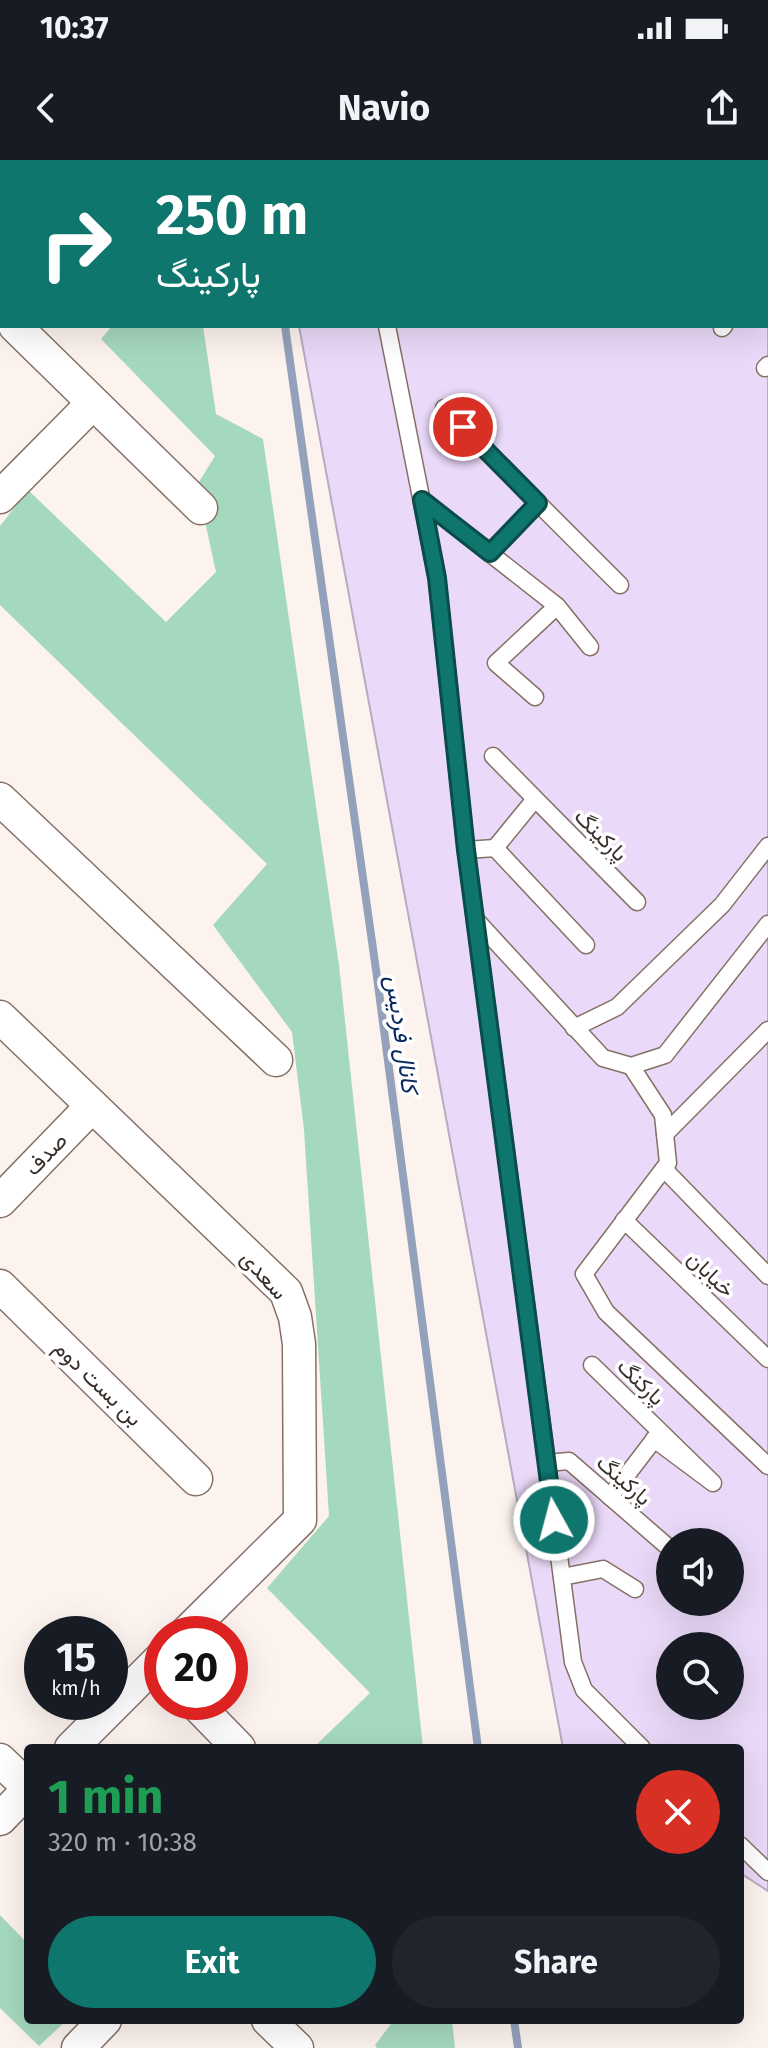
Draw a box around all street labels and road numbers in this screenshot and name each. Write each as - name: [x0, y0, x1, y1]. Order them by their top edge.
- street label: پارکینگ: [568, 803, 633, 868]
- street label: صدف: [19, 1127, 73, 1181]
- street label: سعدی: [235, 1245, 293, 1305]
- street label: خیابان: [682, 1245, 740, 1303]
- street label: بن بست دوم: [47, 1334, 148, 1433]
- street label: پارکنگ: [611, 1353, 671, 1412]
- street label: پارکینگ: [590, 1449, 657, 1512]

